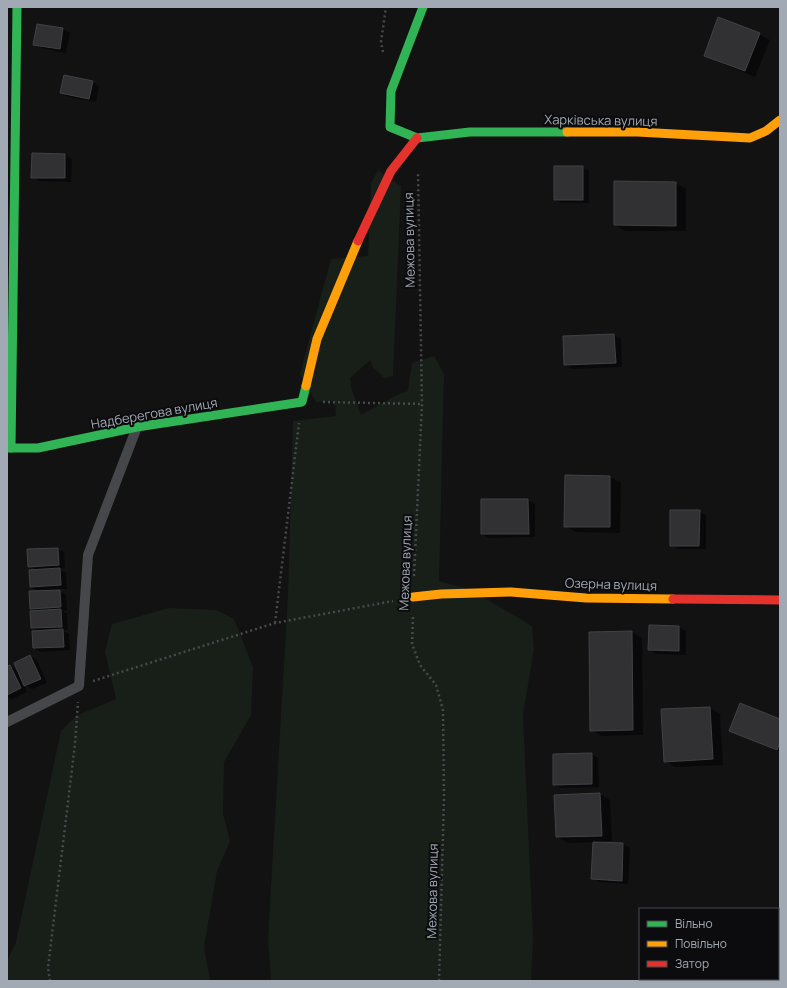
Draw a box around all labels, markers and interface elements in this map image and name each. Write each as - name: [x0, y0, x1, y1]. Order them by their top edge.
- street label: Харківська вулиця: [544, 110, 658, 130]
- street label: Межова вулиця: [399, 192, 419, 288]
- street label: Надберегова вулиця: [89, 393, 219, 433]
- street label: Межова вулиця: [394, 515, 416, 611]
- street label: Озерна вулиця: [565, 573, 657, 595]
- street label: Межова вулиця: [422, 843, 442, 939]
- legend: [639, 908, 779, 980]
- text: Вільно: [675, 915, 713, 932]
- text: Повільно: [675, 935, 727, 952]
- text: Затор: [675, 955, 709, 972]

